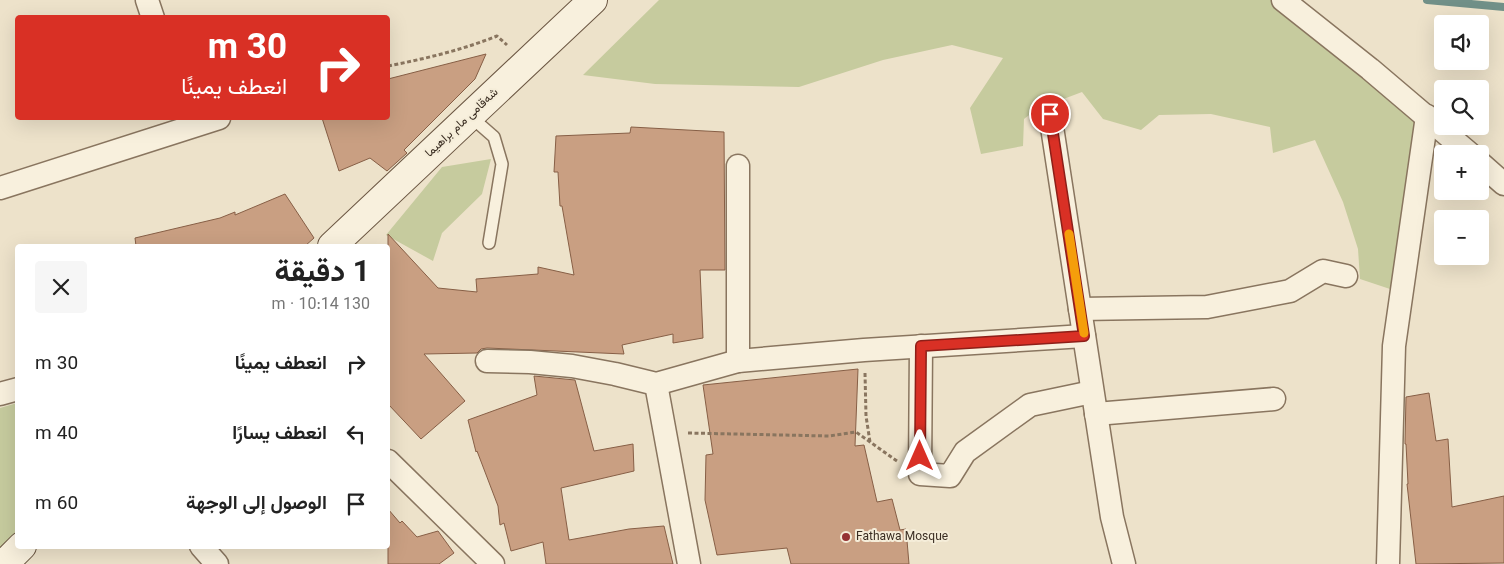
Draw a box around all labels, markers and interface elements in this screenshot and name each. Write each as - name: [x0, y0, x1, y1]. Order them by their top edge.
- map controls: [1434, 15, 1489, 265]
- button: sound: [1434, 15, 1489, 70]
- text: 30 m: [208, 22, 287, 77]
- icon: right: [305, 35, 370, 100]
- text: انعطف يمينًا: [181, 71, 287, 106]
- button: search: [1434, 80, 1489, 135]
- street label: شەقامی مام براهیما: [421, 84, 503, 162]
- pin: [1029, 93, 1071, 135]
- icon: arrive: [1036, 100, 1064, 128]
- button: +: [1434, 145, 1489, 200]
- button: −: [1434, 210, 1489, 265]
- text: 1 دقيقة: [274, 250, 370, 297]
- button: close: [35, 261, 87, 313]
- text: 130 m · 10:14: [272, 293, 370, 318]
- text: 30 m: [35, 350, 78, 379]
- text: انعطف يمينًا: [235, 350, 327, 379]
- icon: right: [342, 350, 370, 378]
- text: 40 m: [35, 420, 78, 449]
- text: انعطف يسارًا: [232, 420, 327, 449]
- icon: left: [342, 420, 370, 448]
- position arrow: [893, 429, 945, 481]
- text: 60 m: [35, 490, 78, 519]
- text: الوصول إلى الوجهة: [186, 490, 327, 519]
- icon: arrive: [342, 490, 370, 518]
- place label: Fathawa Mosque: [856, 528, 948, 546]
- marker: Fathawa Mosque: [840, 531, 852, 543]

